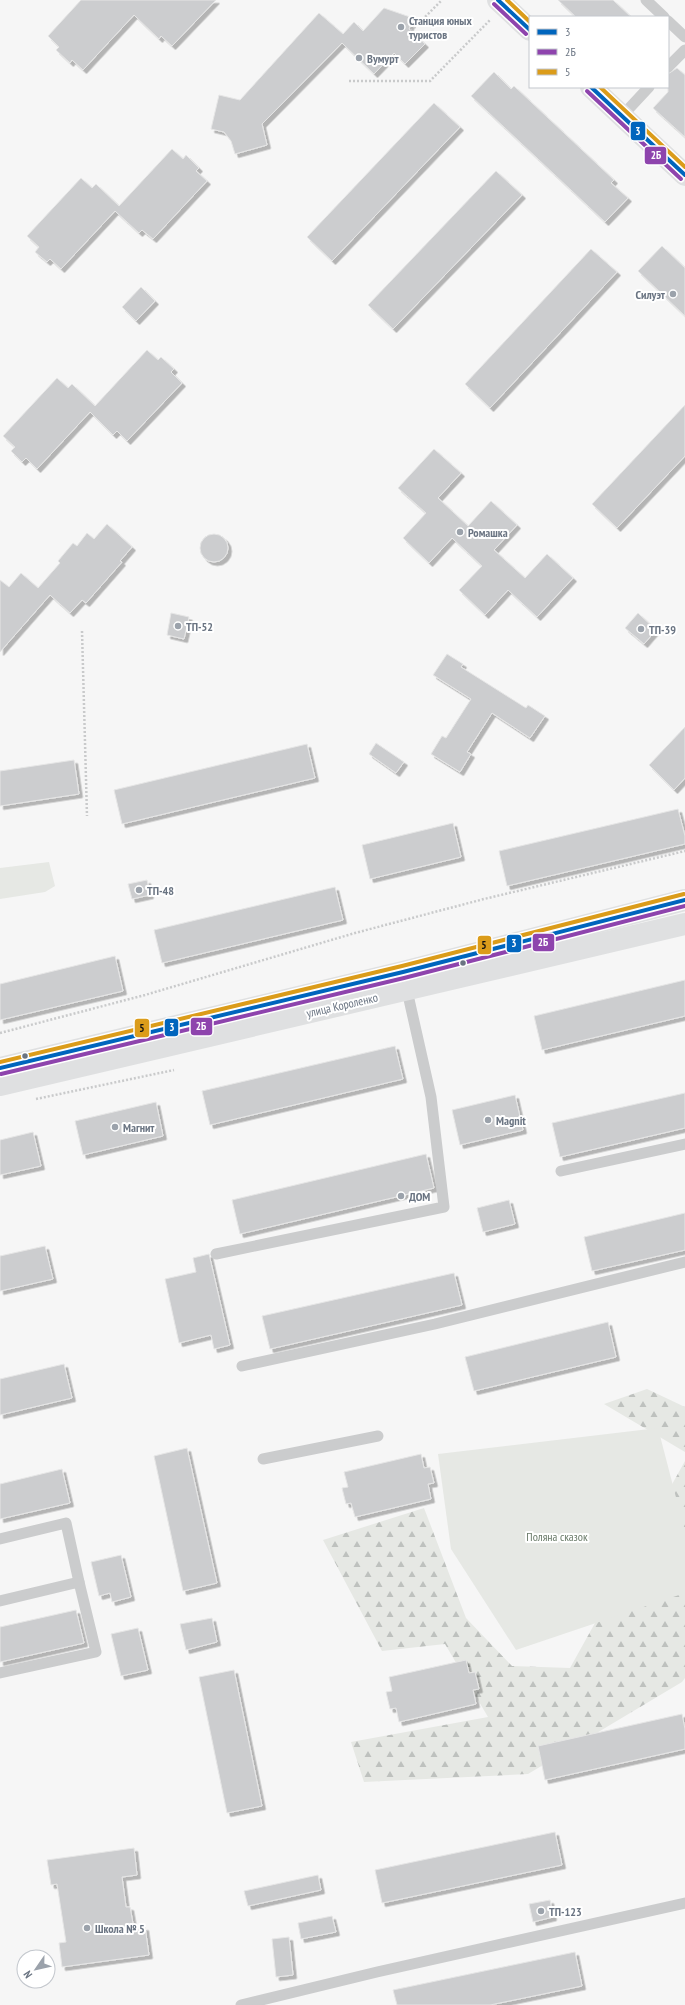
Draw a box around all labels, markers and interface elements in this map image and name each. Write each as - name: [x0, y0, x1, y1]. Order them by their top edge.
- place label: Станция юных туристов: [409, 13, 472, 42]
- legend: [529, 16, 669, 88]
- marker: Станция юных туристов: [396, 22, 406, 32]
- text: 3: [565, 24, 570, 39]
- text: 2Б: [565, 44, 576, 59]
- place label: Вумурт: [367, 51, 399, 66]
- marker: Вумурт: [354, 53, 364, 63]
- text: 5: [565, 64, 570, 79]
- line badge: 3: [630, 121, 646, 141]
- text: 3: [635, 124, 641, 138]
- line badge: 2Б: [644, 146, 667, 165]
- text: 2Б: [651, 148, 661, 162]
- place label: Силуэт: [636, 287, 666, 302]
- marker: Силуэт: [668, 289, 678, 299]
- place label: Ромашка: [468, 525, 508, 540]
- marker: Ромашка: [455, 527, 465, 537]
- place label: ТП-52: [186, 619, 213, 634]
- marker: ТП-52: [173, 621, 183, 631]
- place label: ТП-39: [649, 622, 676, 637]
- marker: ТП-39: [636, 624, 646, 634]
- place label: ТП-48: [147, 883, 174, 898]
- marker: ТП-48: [134, 885, 144, 895]
- line badge: 2Б: [532, 933, 555, 952]
- line badge: 3: [506, 934, 522, 953]
- line badge: 5: [477, 935, 492, 955]
- text: 2Б: [538, 935, 548, 949]
- text: 3: [511, 936, 517, 950]
- text: 5: [481, 938, 487, 952]
- unlabelled marker: [458, 958, 468, 968]
- street label: улица Короленко: [305, 989, 379, 1021]
- line badge: 2Б: [190, 1017, 213, 1036]
- line badge: 5: [134, 1018, 150, 1038]
- line badge: 3: [164, 1018, 179, 1037]
- text: 2Б: [196, 1019, 206, 1033]
- text: 3: [169, 1020, 175, 1034]
- text: 5: [139, 1021, 145, 1035]
- unlabelled marker: [20, 1051, 30, 1061]
- place label: Magnit: [496, 1113, 526, 1128]
- marker: Magnit: [483, 1115, 493, 1125]
- place label: Магнит: [123, 1120, 155, 1135]
- marker: Магнит: [110, 1122, 120, 1132]
- place label: ДОМ: [409, 1189, 430, 1204]
- marker: ДОМ: [396, 1191, 406, 1201]
- park label: Поляна сказок: [526, 1529, 588, 1544]
- place label: ТП-123: [549, 1904, 582, 1919]
- marker: ТП-123: [536, 1906, 546, 1916]
- place label: Школа № 5: [95, 1921, 145, 1936]
- marker: Школа № 5: [82, 1923, 92, 1933]
- north arrow: [16, 1949, 56, 1989]
- text: N: [20, 1968, 35, 1981]

